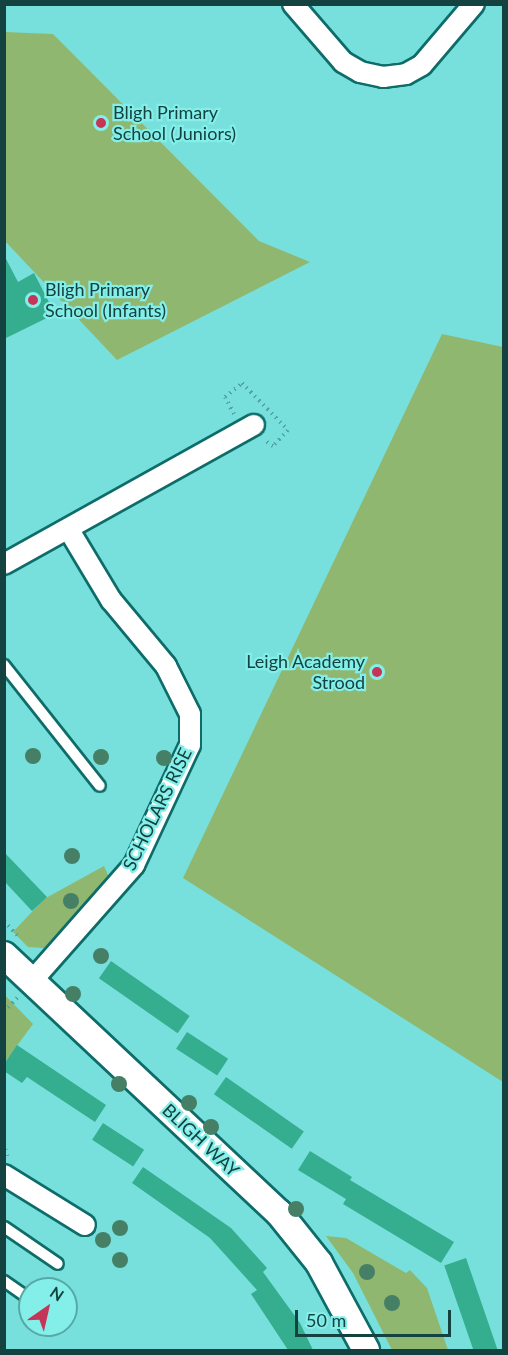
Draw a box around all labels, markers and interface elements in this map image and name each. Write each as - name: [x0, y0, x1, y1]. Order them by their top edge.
- place label: Bligh Primary School (Juniors): [113, 102, 236, 144]
- marker: Bligh Primary School (Juniors): [94, 116, 108, 130]
- place label: Bligh Primary School (Infants): [45, 279, 166, 322]
- marker: Bligh Primary School (Infants): [26, 293, 40, 307]
- place label: Leigh Academy Strood: [246, 651, 365, 694]
- marker: Leigh Academy Strood: [370, 665, 384, 679]
- street label: SCHOLARS RISE: [118, 744, 196, 874]
- street label: BLIGH WAY: [158, 1099, 244, 1181]
- north arrow: [18, 1277, 78, 1337]
- text: N: [47, 1282, 68, 1305]
- scale bar: [298, 1298, 454, 1336]
- text: 50 m: [306, 1309, 346, 1331]

